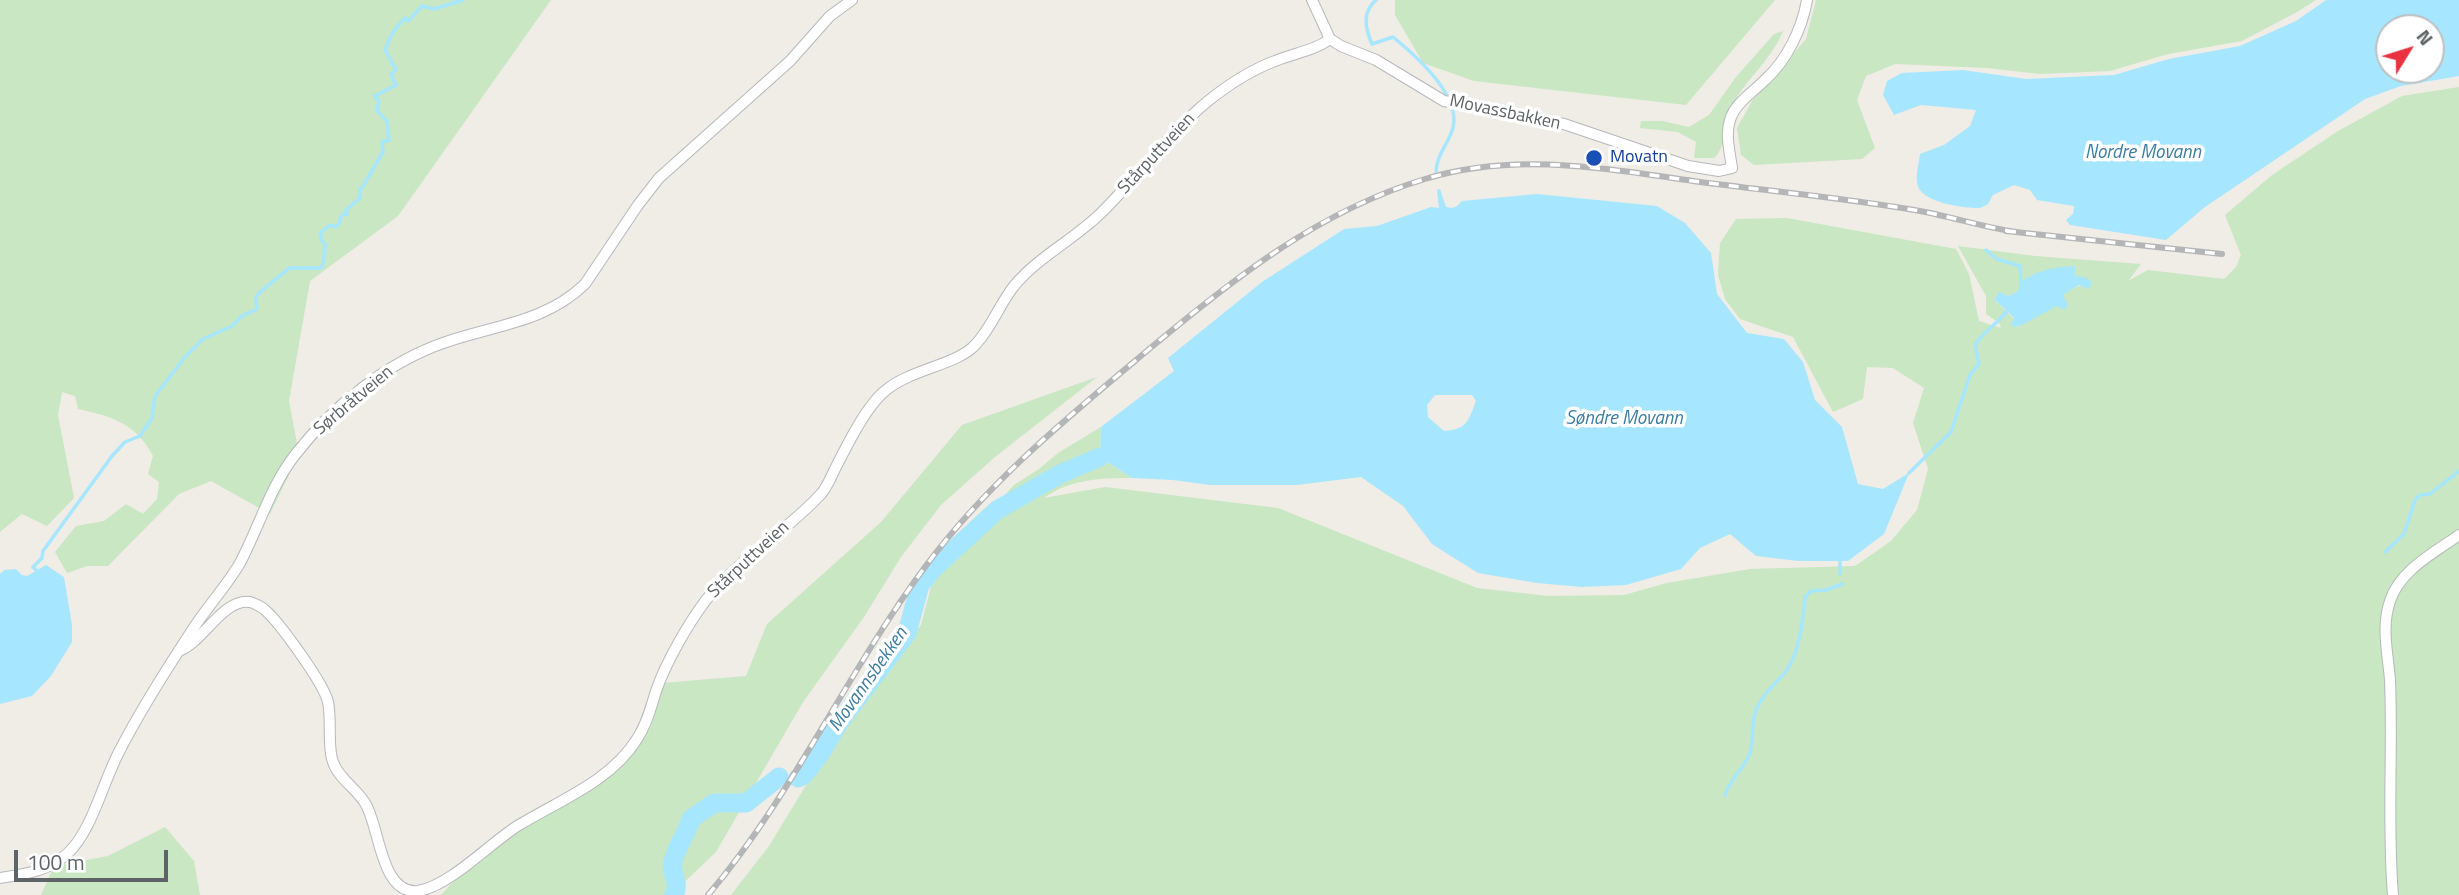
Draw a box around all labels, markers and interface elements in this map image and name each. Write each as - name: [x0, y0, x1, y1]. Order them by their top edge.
- north arrow: [2375, 14, 2445, 84]
- text: N: [2410, 23, 2441, 51]
- street label: Movassbakken: [1448, 91, 1562, 135]
- street label: Stårputtveien: [1114, 109, 1200, 199]
- water label: Nordre Movann: [2085, 142, 2201, 164]
- place label: Movatn: [1610, 147, 1668, 169]
- marker: Movatn: [1584, 148, 1604, 168]
- street label: Sørbråtveien: [310, 362, 398, 440]
- water label: Søndre Movann: [1565, 408, 1683, 430]
- street label: Stårputtveien: [704, 517, 794, 603]
- water label: Movannsbekken: [825, 624, 913, 736]
- scale bar: [18, 836, 172, 880]
- text: 100 m: [27, 846, 84, 878]

